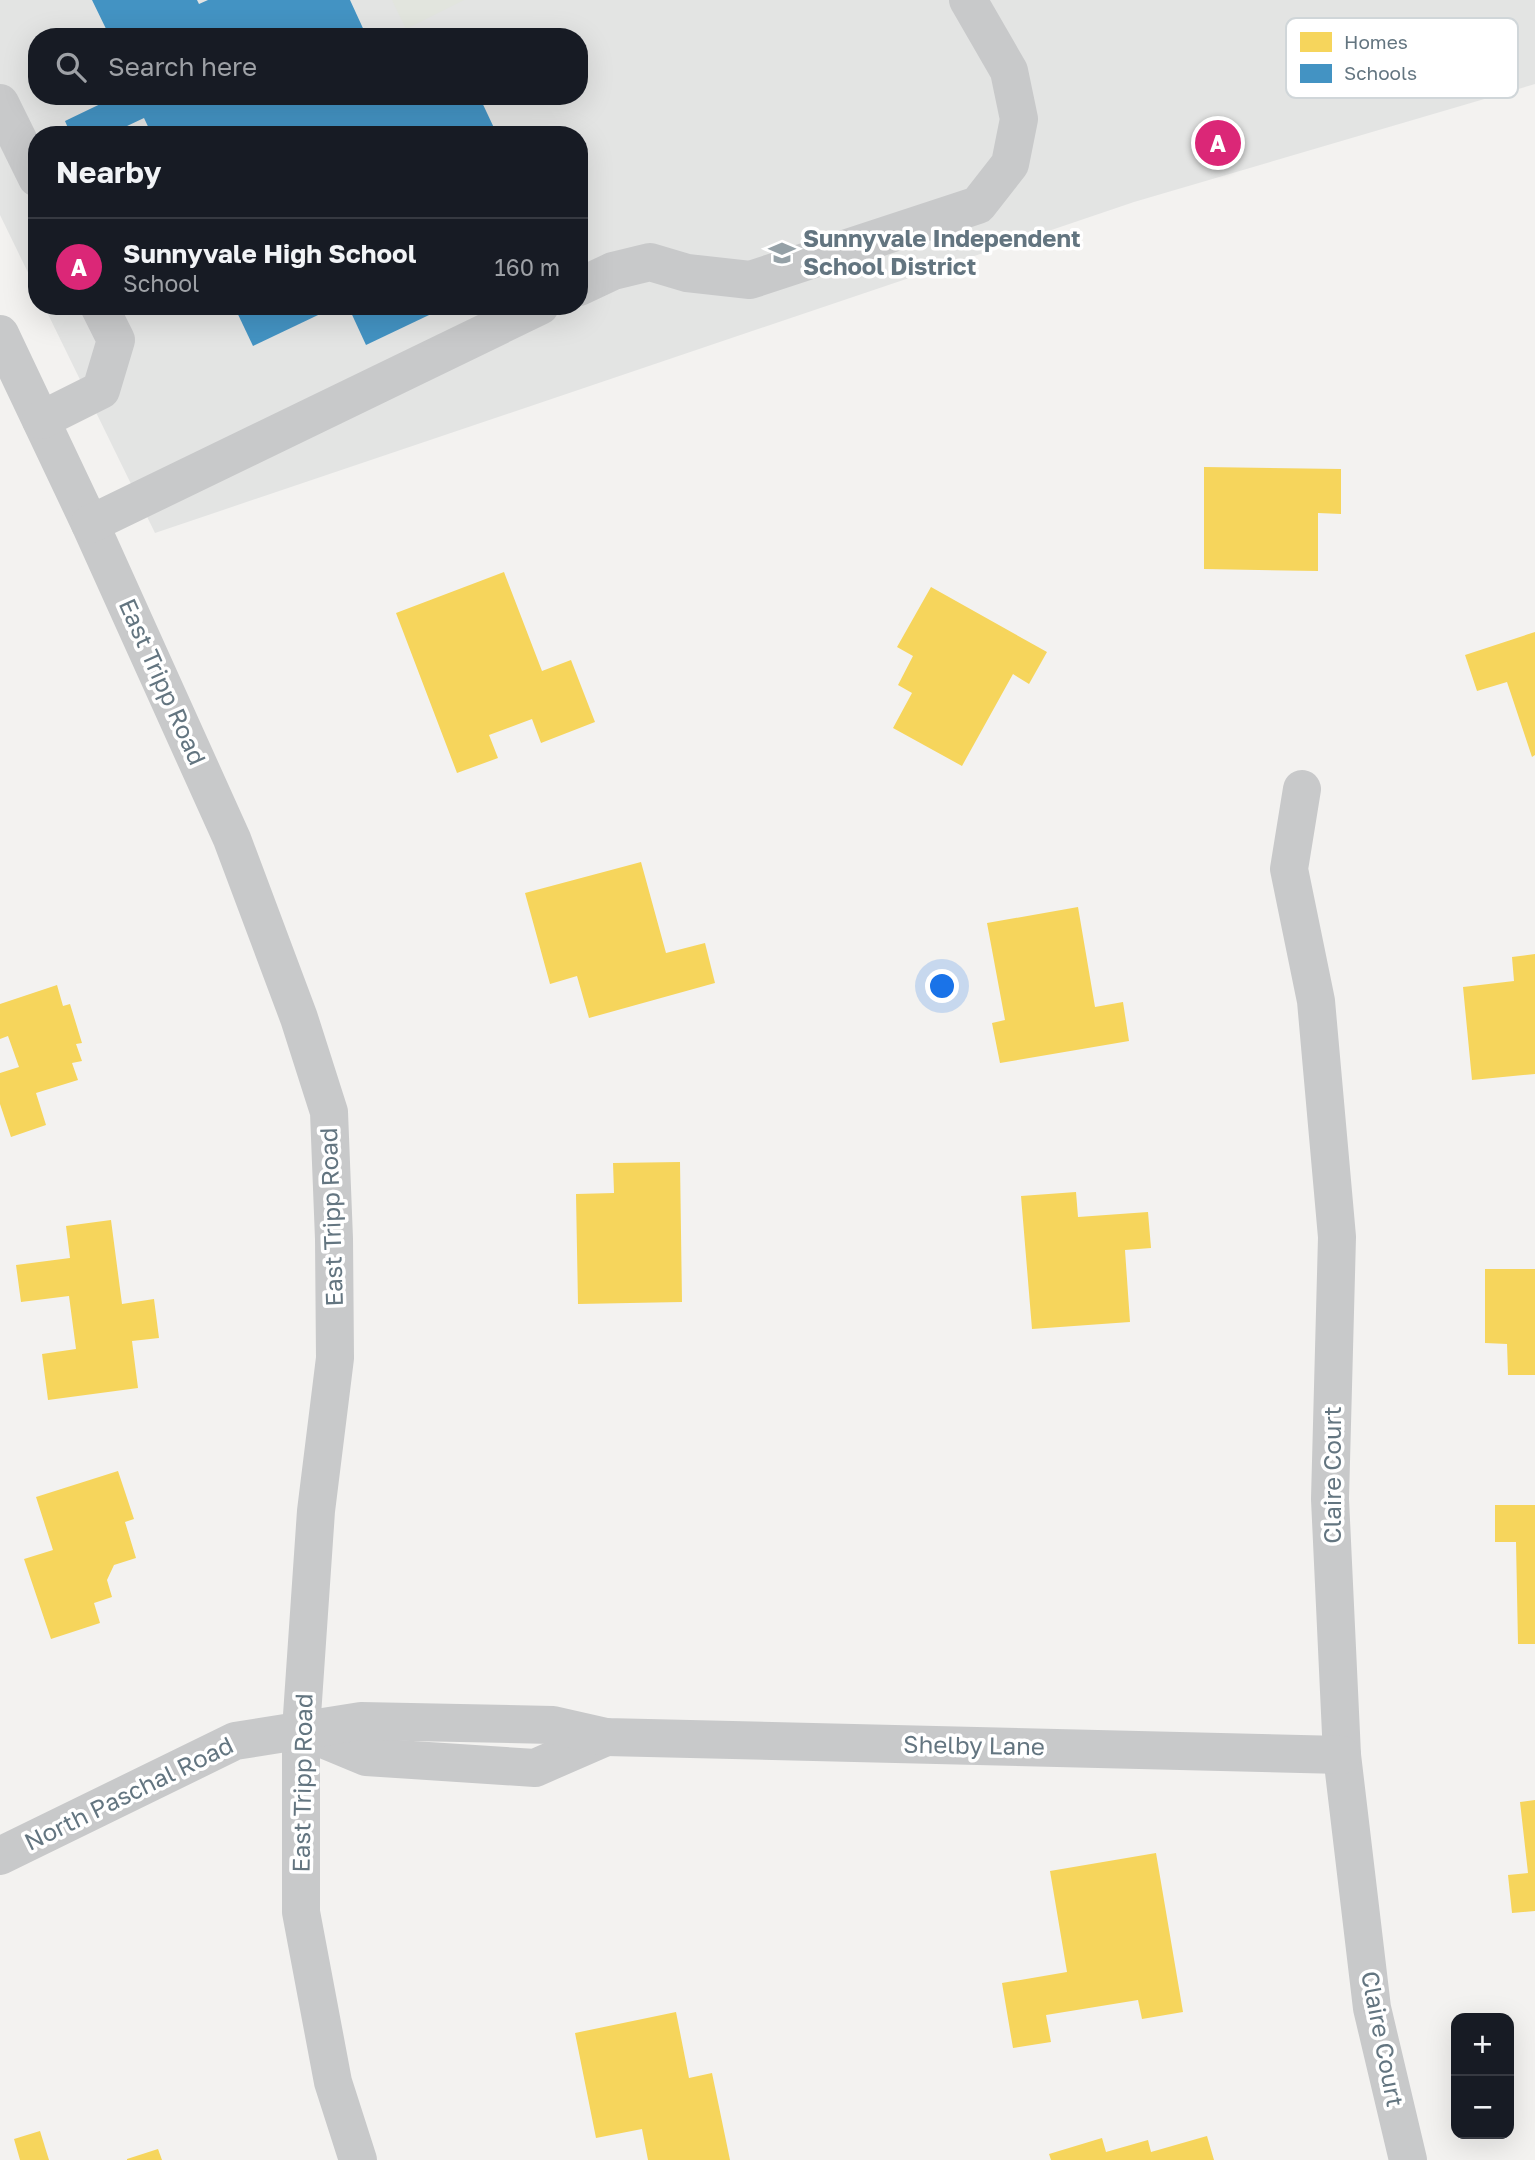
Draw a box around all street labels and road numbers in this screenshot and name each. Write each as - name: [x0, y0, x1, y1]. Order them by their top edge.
- street label: East Tripp Road: [114, 594, 213, 769]
- street label: East Tripp Road: [313, 1127, 348, 1307]
- street label: Claire Court: [1317, 1406, 1346, 1544]
- street label: East Tripp Road: [285, 1693, 318, 1873]
- street label: Shelby Lane: [903, 1729, 1045, 1760]
- street label: North Paschal Road: [19, 1730, 237, 1856]
- street label: Claire Court: [1356, 1968, 1411, 2109]

